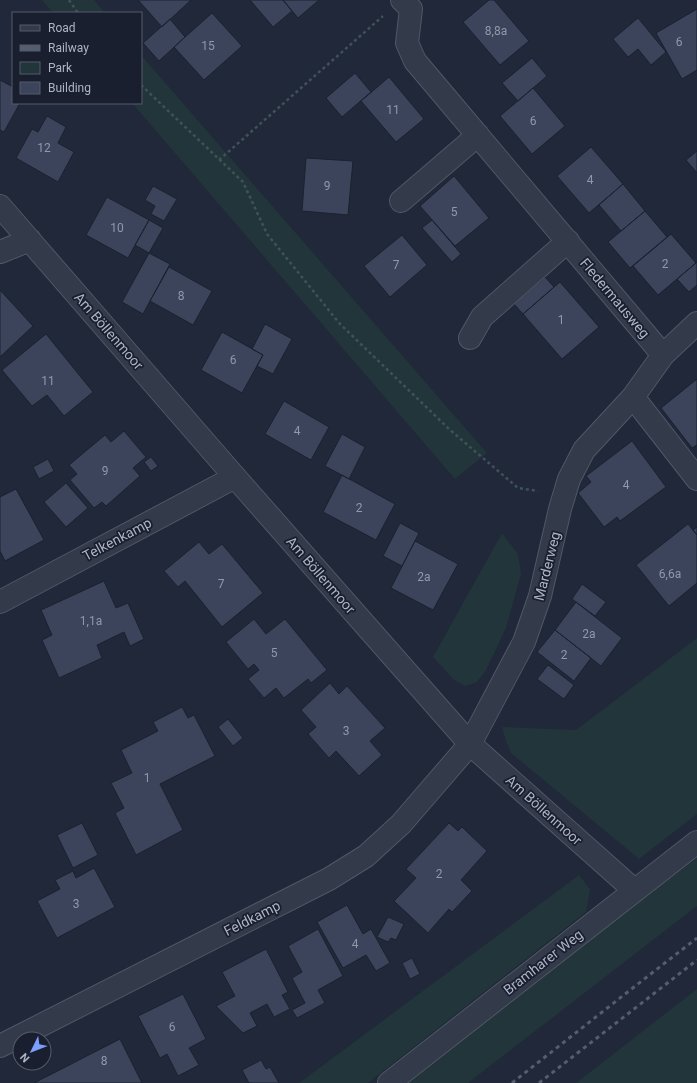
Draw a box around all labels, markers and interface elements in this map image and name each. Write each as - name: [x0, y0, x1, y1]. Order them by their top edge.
- legend: [12, 12, 142, 104]
- text: Road: [48, 21, 76, 35]
- house number: 8,8a: [485, 24, 507, 38]
- house number: 6: [676, 35, 683, 49]
- house number: 15: [201, 39, 215, 53]
- text: Railway: [48, 41, 89, 55]
- text: Park: [48, 61, 73, 75]
- text: Building: [48, 81, 91, 95]
- house number: 11: [386, 103, 400, 117]
- house number: 6: [530, 114, 537, 128]
- house number: 12: [37, 141, 51, 155]
- house number: 4: [587, 173, 594, 187]
- house number: 9: [324, 179, 330, 193]
- house number: 5: [451, 205, 458, 219]
- house number: 10: [110, 221, 124, 235]
- street label: Fledermausweg: [577, 255, 653, 341]
- house number: 2: [662, 257, 669, 271]
- house number: 7: [393, 258, 400, 272]
- street label: Am Böllenmoor: [71, 289, 147, 373]
- house number: 8: [178, 289, 185, 303]
- house number: 1: [558, 313, 564, 327]
- house number: 6: [230, 353, 237, 367]
- house number: 11: [41, 374, 55, 388]
- house number: 4: [294, 424, 301, 438]
- house number: 9: [102, 464, 108, 478]
- house number: 4: [623, 478, 630, 492]
- house number: 2: [356, 501, 363, 515]
- street label: Telkenkamp: [80, 514, 154, 564]
- street label: Marderweg: [531, 530, 563, 602]
- street label: Am Böllenmoor: [283, 533, 359, 617]
- house number: 6,6a: [659, 567, 681, 581]
- house number: 2a: [417, 570, 431, 584]
- house number: 7: [218, 577, 225, 591]
- house number: 1,1a: [80, 614, 102, 628]
- house number: 2a: [582, 627, 596, 641]
- house number: 5: [271, 646, 278, 660]
- house number: 2: [561, 648, 568, 662]
- house number: 3: [343, 724, 349, 738]
- house number: 1: [144, 771, 150, 785]
- street label: Am Böllenmoor: [503, 772, 585, 848]
- house number: 2: [436, 867, 443, 881]
- house number: 3: [73, 897, 79, 911]
- street label: Feldkamp: [221, 897, 283, 939]
- street label: Bramharer Weg: [500, 926, 586, 998]
- house number: 4: [352, 937, 359, 951]
- house number: 6: [169, 1020, 176, 1034]
- north arrow: [12, 1031, 52, 1071]
- text: N: [17, 1050, 32, 1065]
- house number: 8: [101, 1054, 108, 1068]

